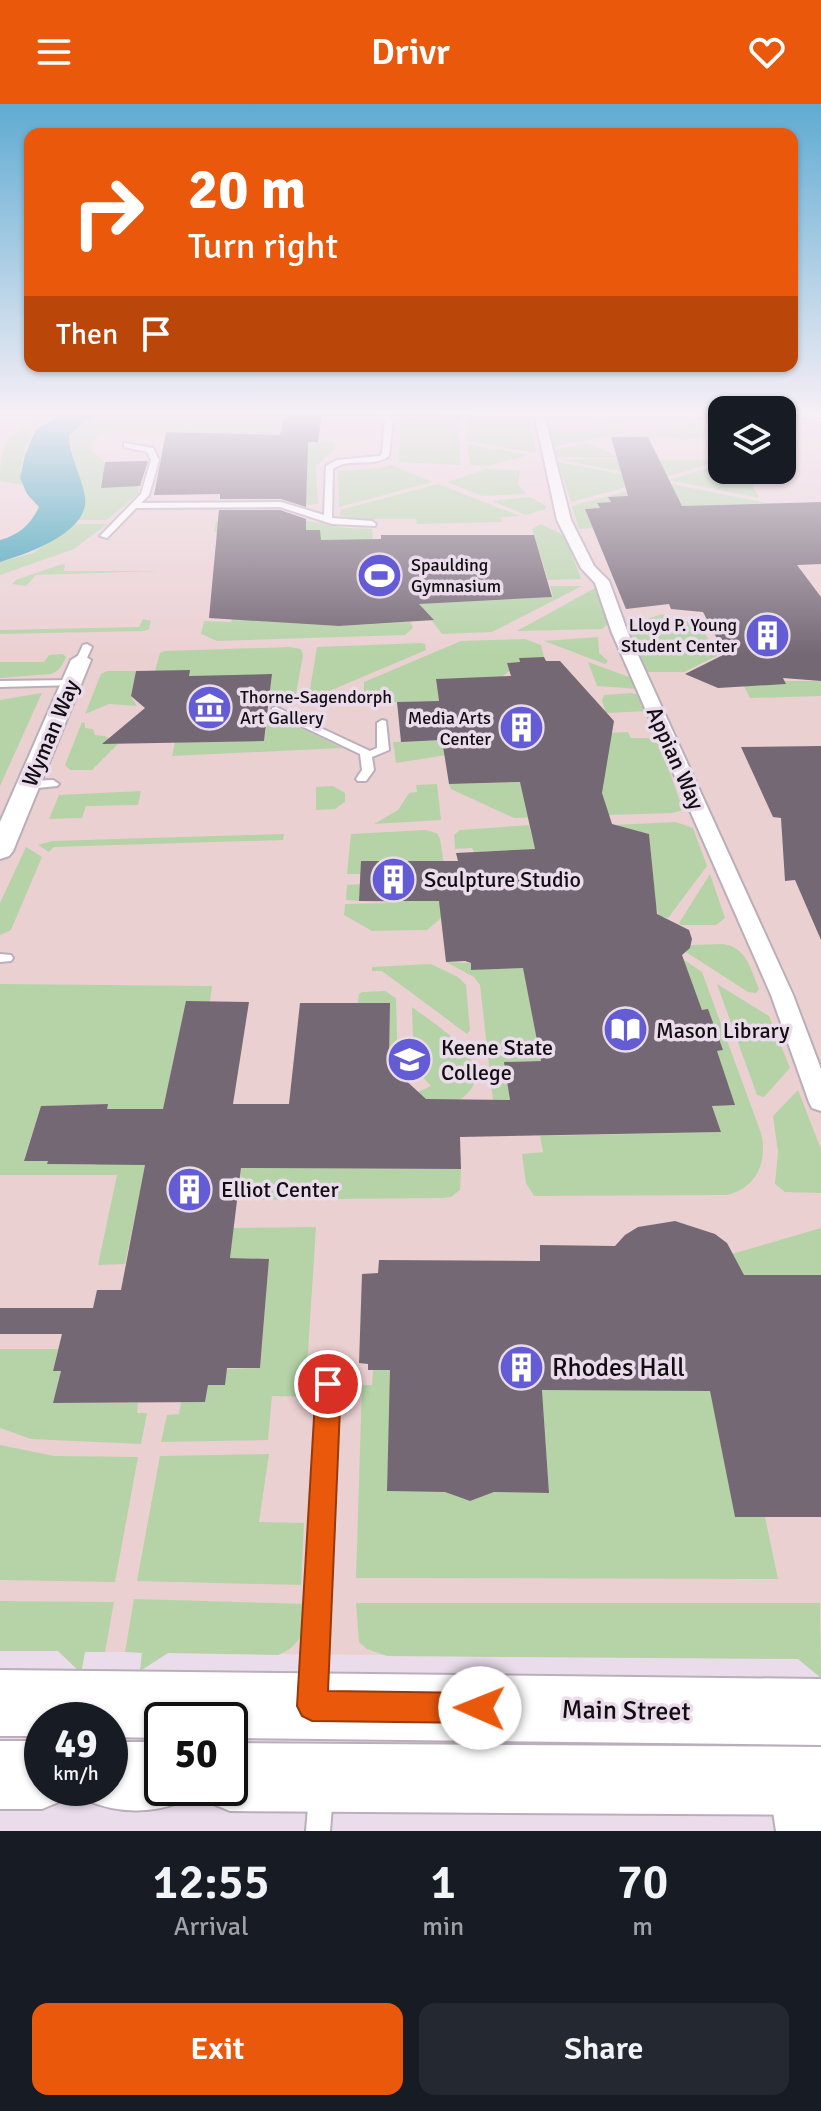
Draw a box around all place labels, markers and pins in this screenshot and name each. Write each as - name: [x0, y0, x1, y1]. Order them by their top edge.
- sports icon: Spaulding Gymnasium: [356, 551, 404, 599]
- place label: Spaulding Gymnasium: [411, 554, 501, 597]
- building icon: Lloyd P. Young Student Center: [744, 611, 792, 659]
- place label: Lloyd P. Young Student Center: [621, 614, 737, 657]
- museum icon: Thorne-Sagendorph Art Gallery: [185, 683, 233, 731]
- place label: Thorne-Sagendorph Art Gallery: [240, 686, 392, 729]
- building icon: Media Arts Center: [498, 704, 546, 752]
- place label: Media Arts Center: [408, 707, 491, 750]
- building icon: Sculpture Studio: [369, 855, 417, 903]
- place label: Sculpture Studio: [424, 866, 581, 893]
- library icon: Mason Library: [601, 1006, 649, 1054]
- place label: Mason Library: [656, 1017, 790, 1044]
- place label: Keene State College: [441, 1034, 553, 1086]
- school or university icon: Keene State College: [386, 1036, 434, 1084]
- building icon: Elliot Center: [166, 1165, 214, 1213]
- place label: Elliot Center: [221, 1176, 339, 1203]
- building icon: Rhodes Hall: [497, 1343, 545, 1391]
- pin: [294, 1350, 362, 1418]
- place label: Rhodes Hall: [552, 1352, 685, 1384]

